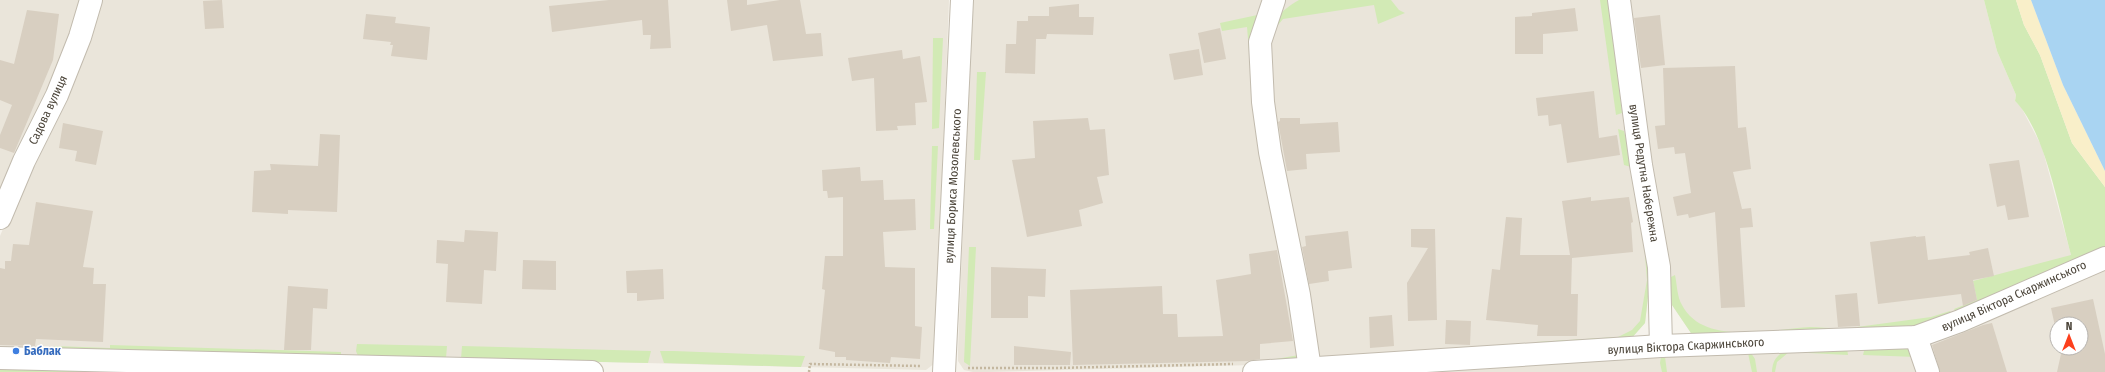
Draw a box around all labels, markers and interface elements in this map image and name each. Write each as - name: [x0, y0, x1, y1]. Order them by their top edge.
- street label: Садова вулиця: [26, 73, 70, 147]
- street label: вулиця Редутна Набережна: [1626, 103, 1662, 243]
- street label: вулиця Бориса Мозолевського: [942, 108, 964, 264]
- street label: вулиця Віктора Скаржинського: [1939, 258, 2089, 334]
- north arrow: [2049, 316, 2089, 356]
- text: N: [2066, 320, 2072, 333]
- street label: вулиця Віктора Скаржинського: [1607, 335, 1765, 357]
- place label: Баблак: [24, 344, 62, 358]
- marker: Баблак: [11, 346, 21, 356]

